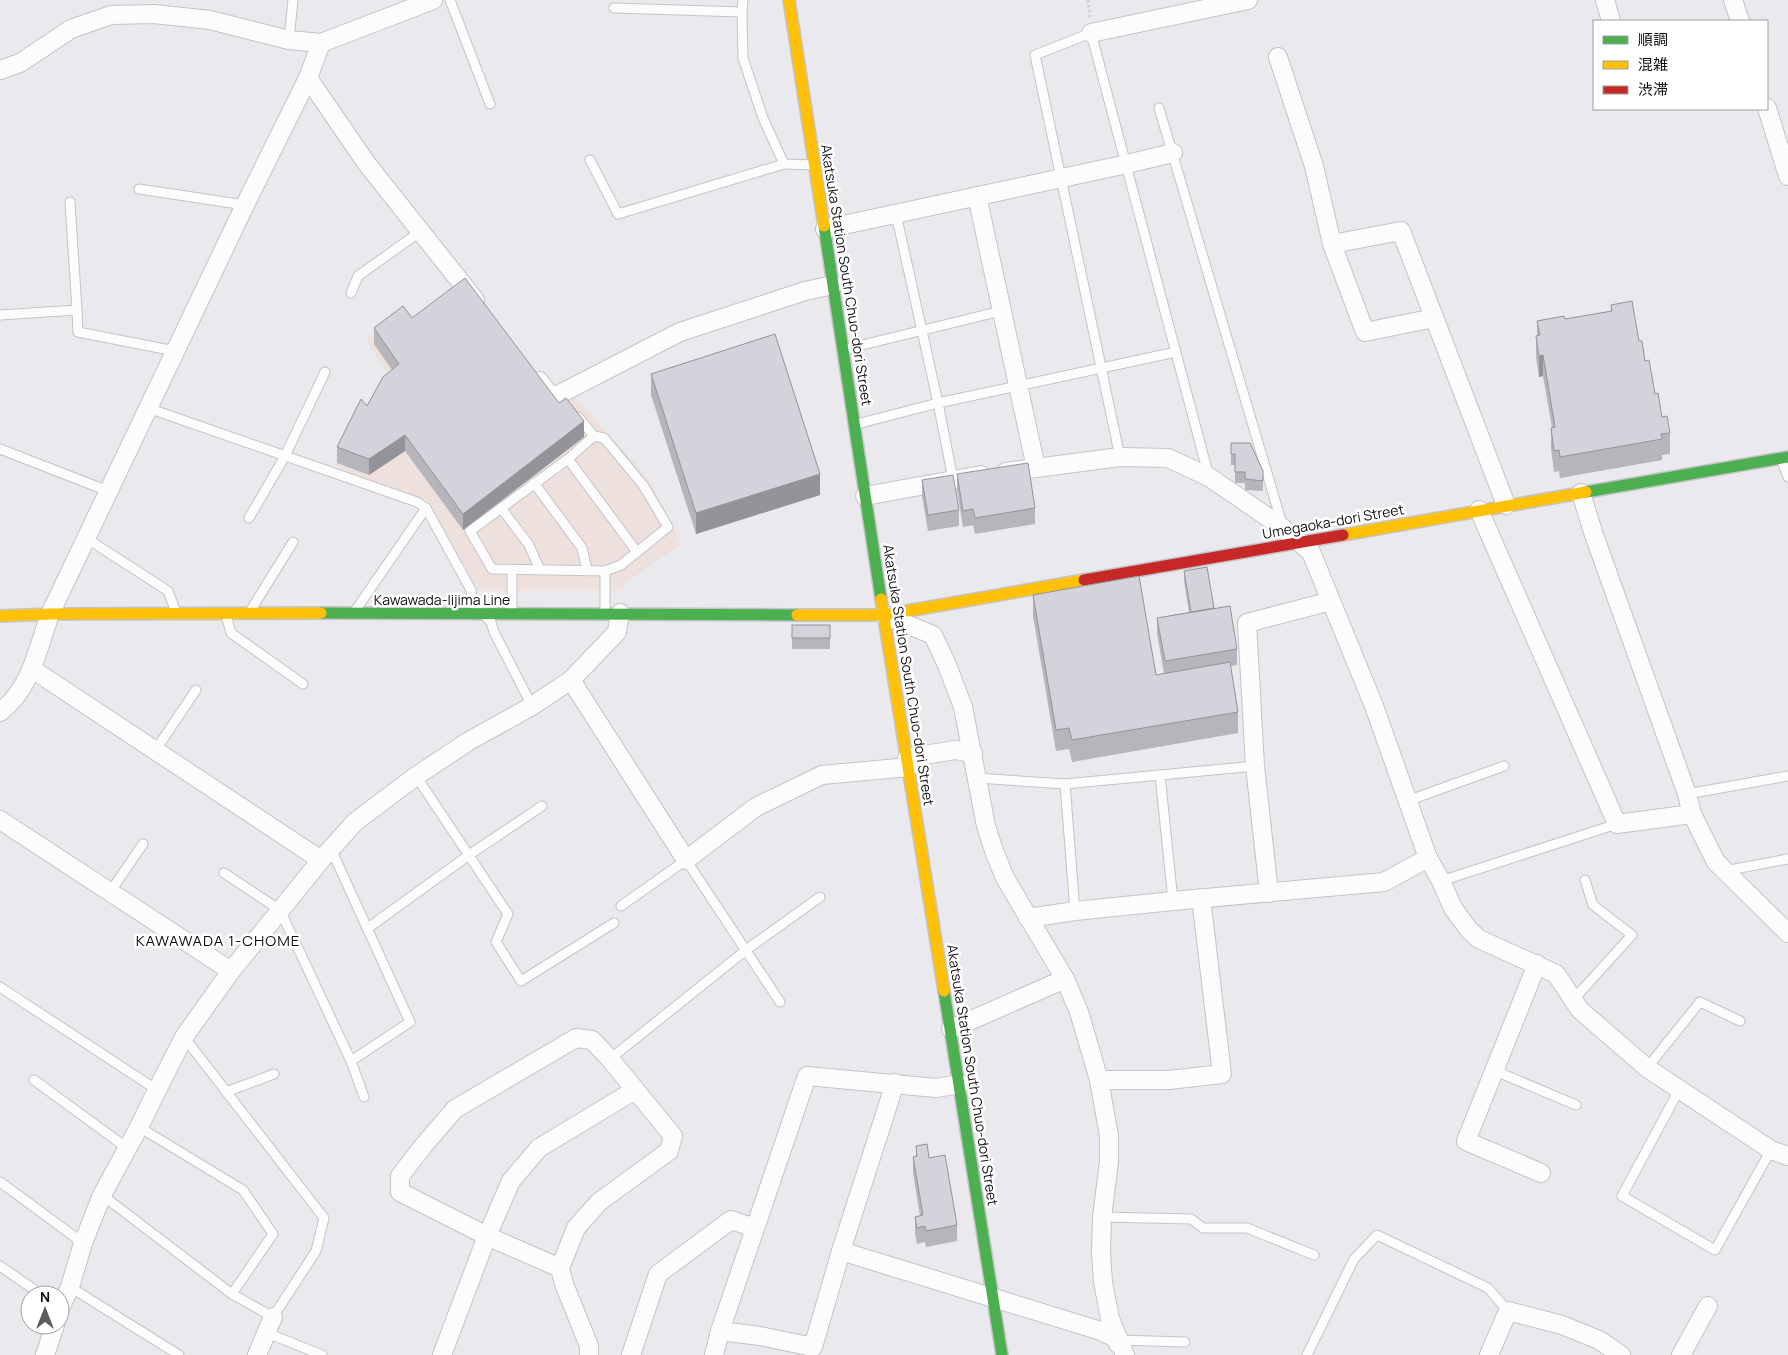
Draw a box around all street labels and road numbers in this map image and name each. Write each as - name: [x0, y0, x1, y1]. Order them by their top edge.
- street label: Akatsuka Station South Chuo-dori Street: [817, 143, 877, 407]
- street label: Umegaoka-dori Street: [1261, 499, 1406, 543]
- street label: Akatsuka Station South Chuo-dori Street: [879, 543, 939, 807]
- street label: Kawawada-Iijima Line: [374, 590, 510, 609]
- street label: Akatsuka Station South Chuo-dori Street: [943, 943, 1003, 1207]

